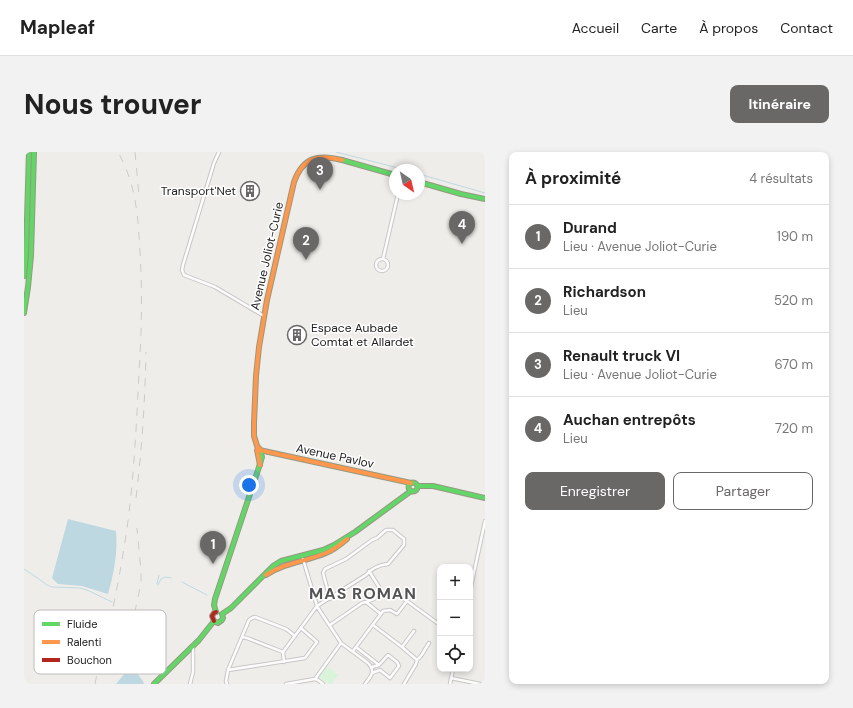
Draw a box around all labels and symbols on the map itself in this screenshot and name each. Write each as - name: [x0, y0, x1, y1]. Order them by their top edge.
- pin: 3: [307, 157, 333, 190]
- north arrow: [389, 164, 425, 200]
- building icon: Transport'Net: [239, 180, 261, 202]
- place label: Transport'Net: [161, 183, 236, 199]
- street label: Avenue Joliot-Curie: [247, 200, 287, 312]
- pin: 4: [449, 211, 475, 244]
- pin: 2: [293, 227, 319, 260]
- place label: Espace Aubade Comtat et Allardet: [311, 320, 414, 350]
- building icon: Espace Aubade Comtat et Allardet: [286, 324, 308, 346]
- street label: Avenue Pavlov: [295, 440, 376, 472]
- your location: [239, 475, 259, 495]
- pin: 1: [200, 531, 226, 564]
- district label: MAS ROMAN: [309, 583, 417, 604]
- legend: [34, 610, 166, 674]
- text: Fluide: [67, 617, 97, 631]
- text: Ralenti: [67, 635, 101, 649]
- text: Bouchon: [67, 653, 112, 667]

